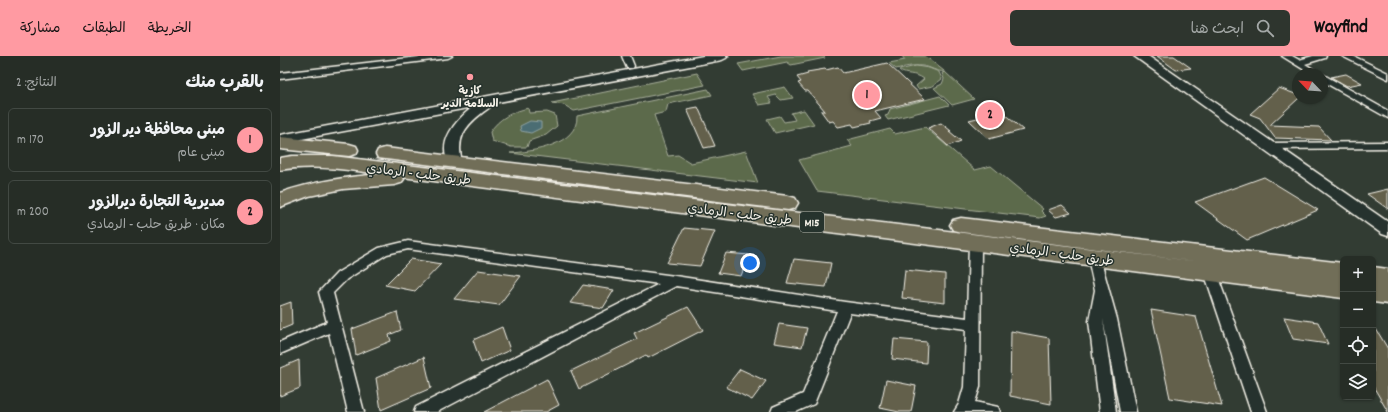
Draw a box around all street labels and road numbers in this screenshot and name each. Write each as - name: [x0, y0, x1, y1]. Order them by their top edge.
- street label: طريق حلب - الرمادي: [365, 160, 472, 191]
- street label: طريق حلب - الرمادي: [686, 200, 793, 231]
- road number: M15: [800, 212, 824, 232]
- street label: طريق حلب - الرمادي: [1008, 239, 1115, 272]

